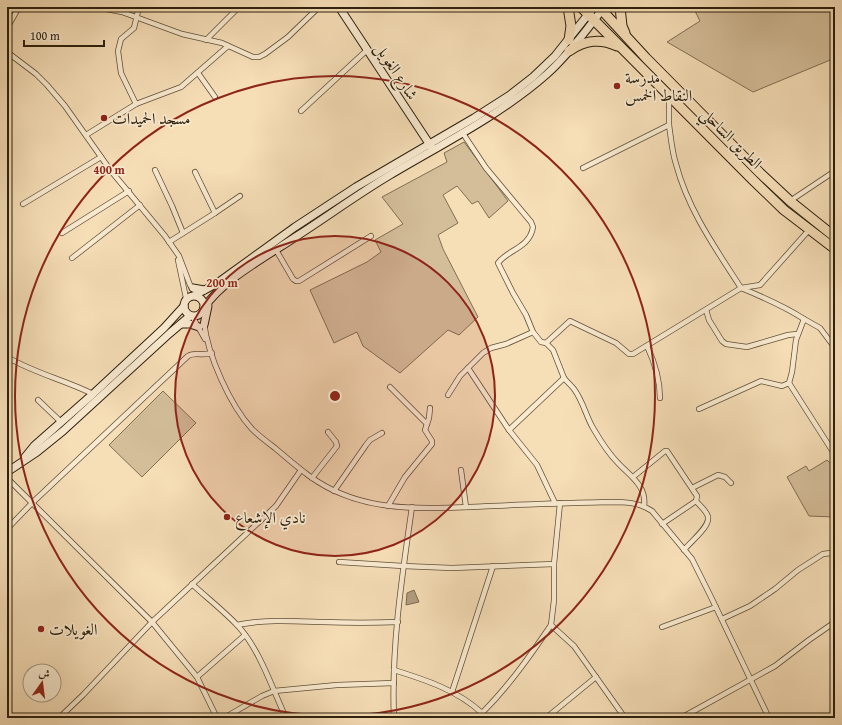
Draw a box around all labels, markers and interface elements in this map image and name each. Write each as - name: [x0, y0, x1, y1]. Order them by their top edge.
- scale bar: [24, 22, 104, 48]
- text: 100 m: [30, 27, 60, 44]
- street label: شارع الغويل: [368, 38, 425, 106]
- place label: مدرسة النقاط الخمس: [625, 65, 692, 107]
- marker: مدرسة النقاط الخمس: [612, 81, 622, 91]
- street label: الطريق الساحلي: [693, 102, 768, 177]
- place label: مسجد الحميدات: [112, 106, 190, 130]
- marker: مسجد الحميدات: [99, 113, 109, 123]
- text: 400 m: [93, 161, 126, 178]
- text: 200 m: [206, 274, 239, 291]
- centre of rings: [328, 389, 342, 403]
- place label: نادي الإشعاع: [235, 505, 306, 531]
- marker: نادي الإشعاع: [222, 512, 232, 522]
- place label: الغويلات: [49, 617, 98, 641]
- marker: الغويلات: [36, 624, 46, 634]
- north arrow: [22, 663, 62, 703]
- text: ش: [37, 664, 52, 682]

